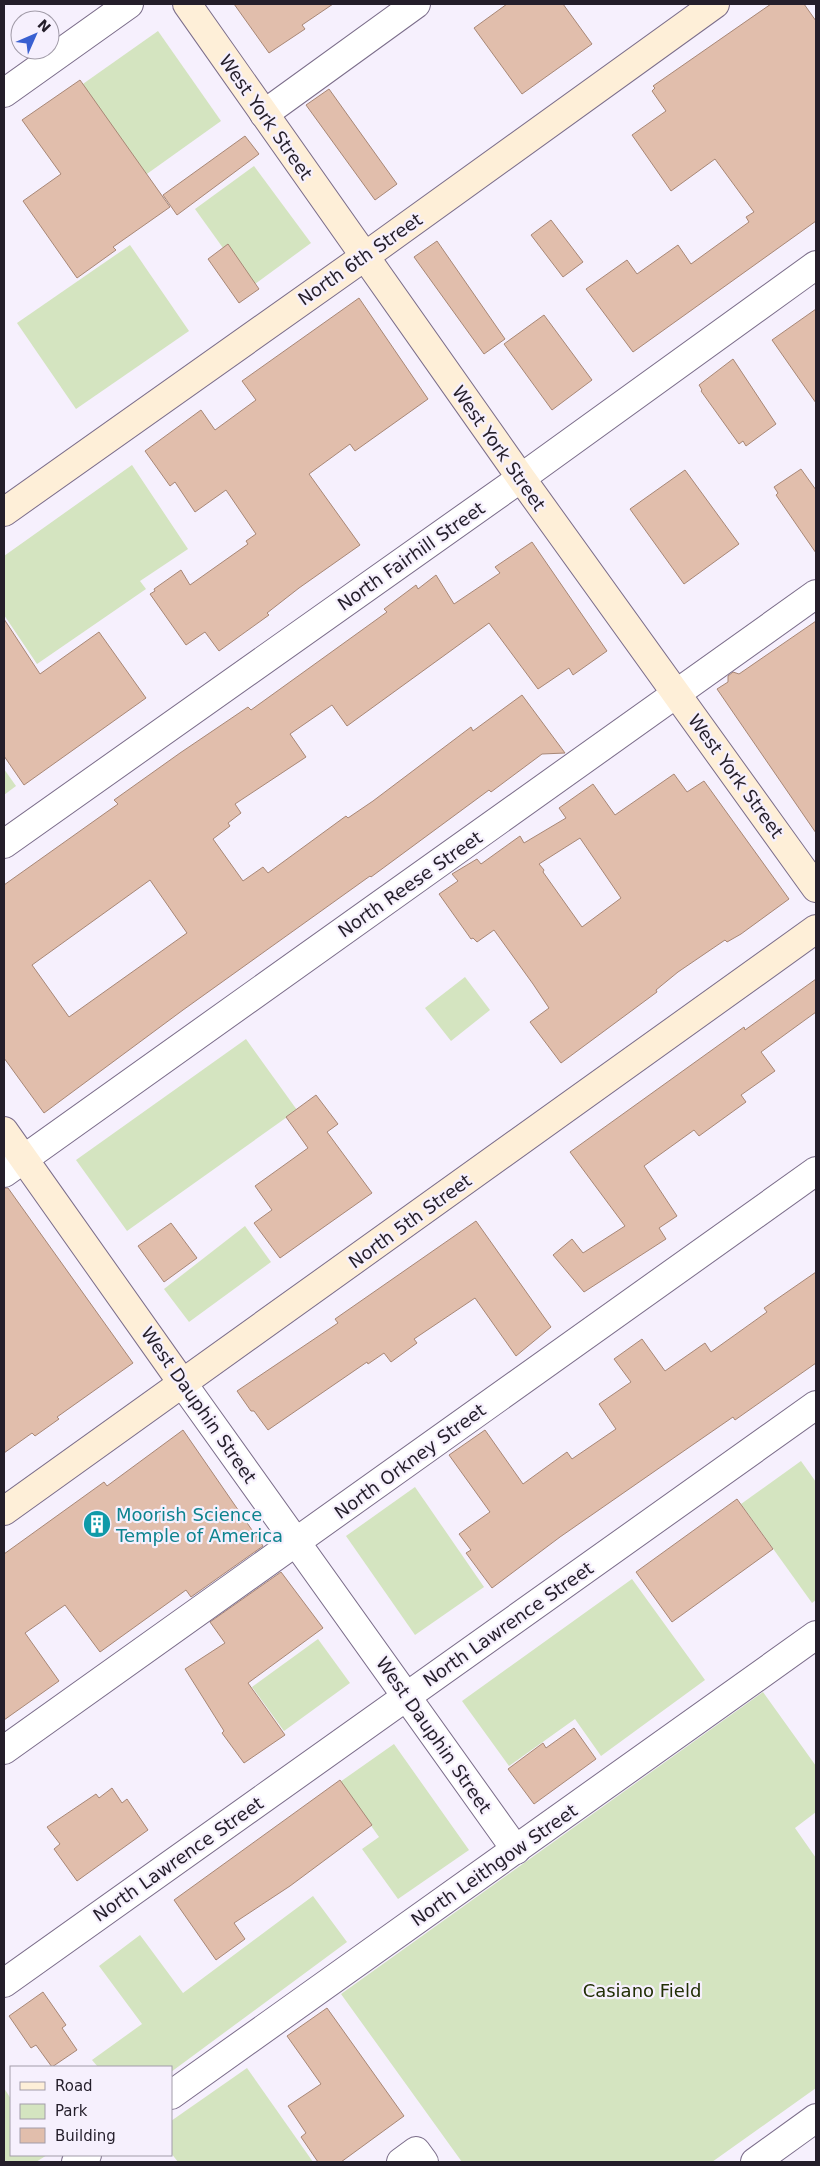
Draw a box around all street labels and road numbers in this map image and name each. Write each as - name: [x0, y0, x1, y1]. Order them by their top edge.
- street label: West York Street: [215, 50, 317, 184]
- street label: North 6th Street: [294, 208, 426, 310]
- street label: West York Street: [448, 381, 550, 515]
- street label: North Fairhill Street: [333, 497, 489, 615]
- street label: West York Street: [684, 710, 788, 842]
- street label: North Reese Street: [334, 826, 486, 942]
- street label: North 5th Street: [345, 1169, 475, 1273]
- street label: West Dauphin Street: [137, 1323, 261, 1487]
- street label: North Orkney Street: [330, 1399, 490, 1523]
- street label: North Lawrence Street: [419, 1557, 597, 1691]
- street label: West Dauphin Street: [372, 1653, 496, 1817]
- street label: North Lawrence Street: [89, 1792, 267, 1926]
- street label: North Leithgow Street: [407, 1800, 581, 1930]

